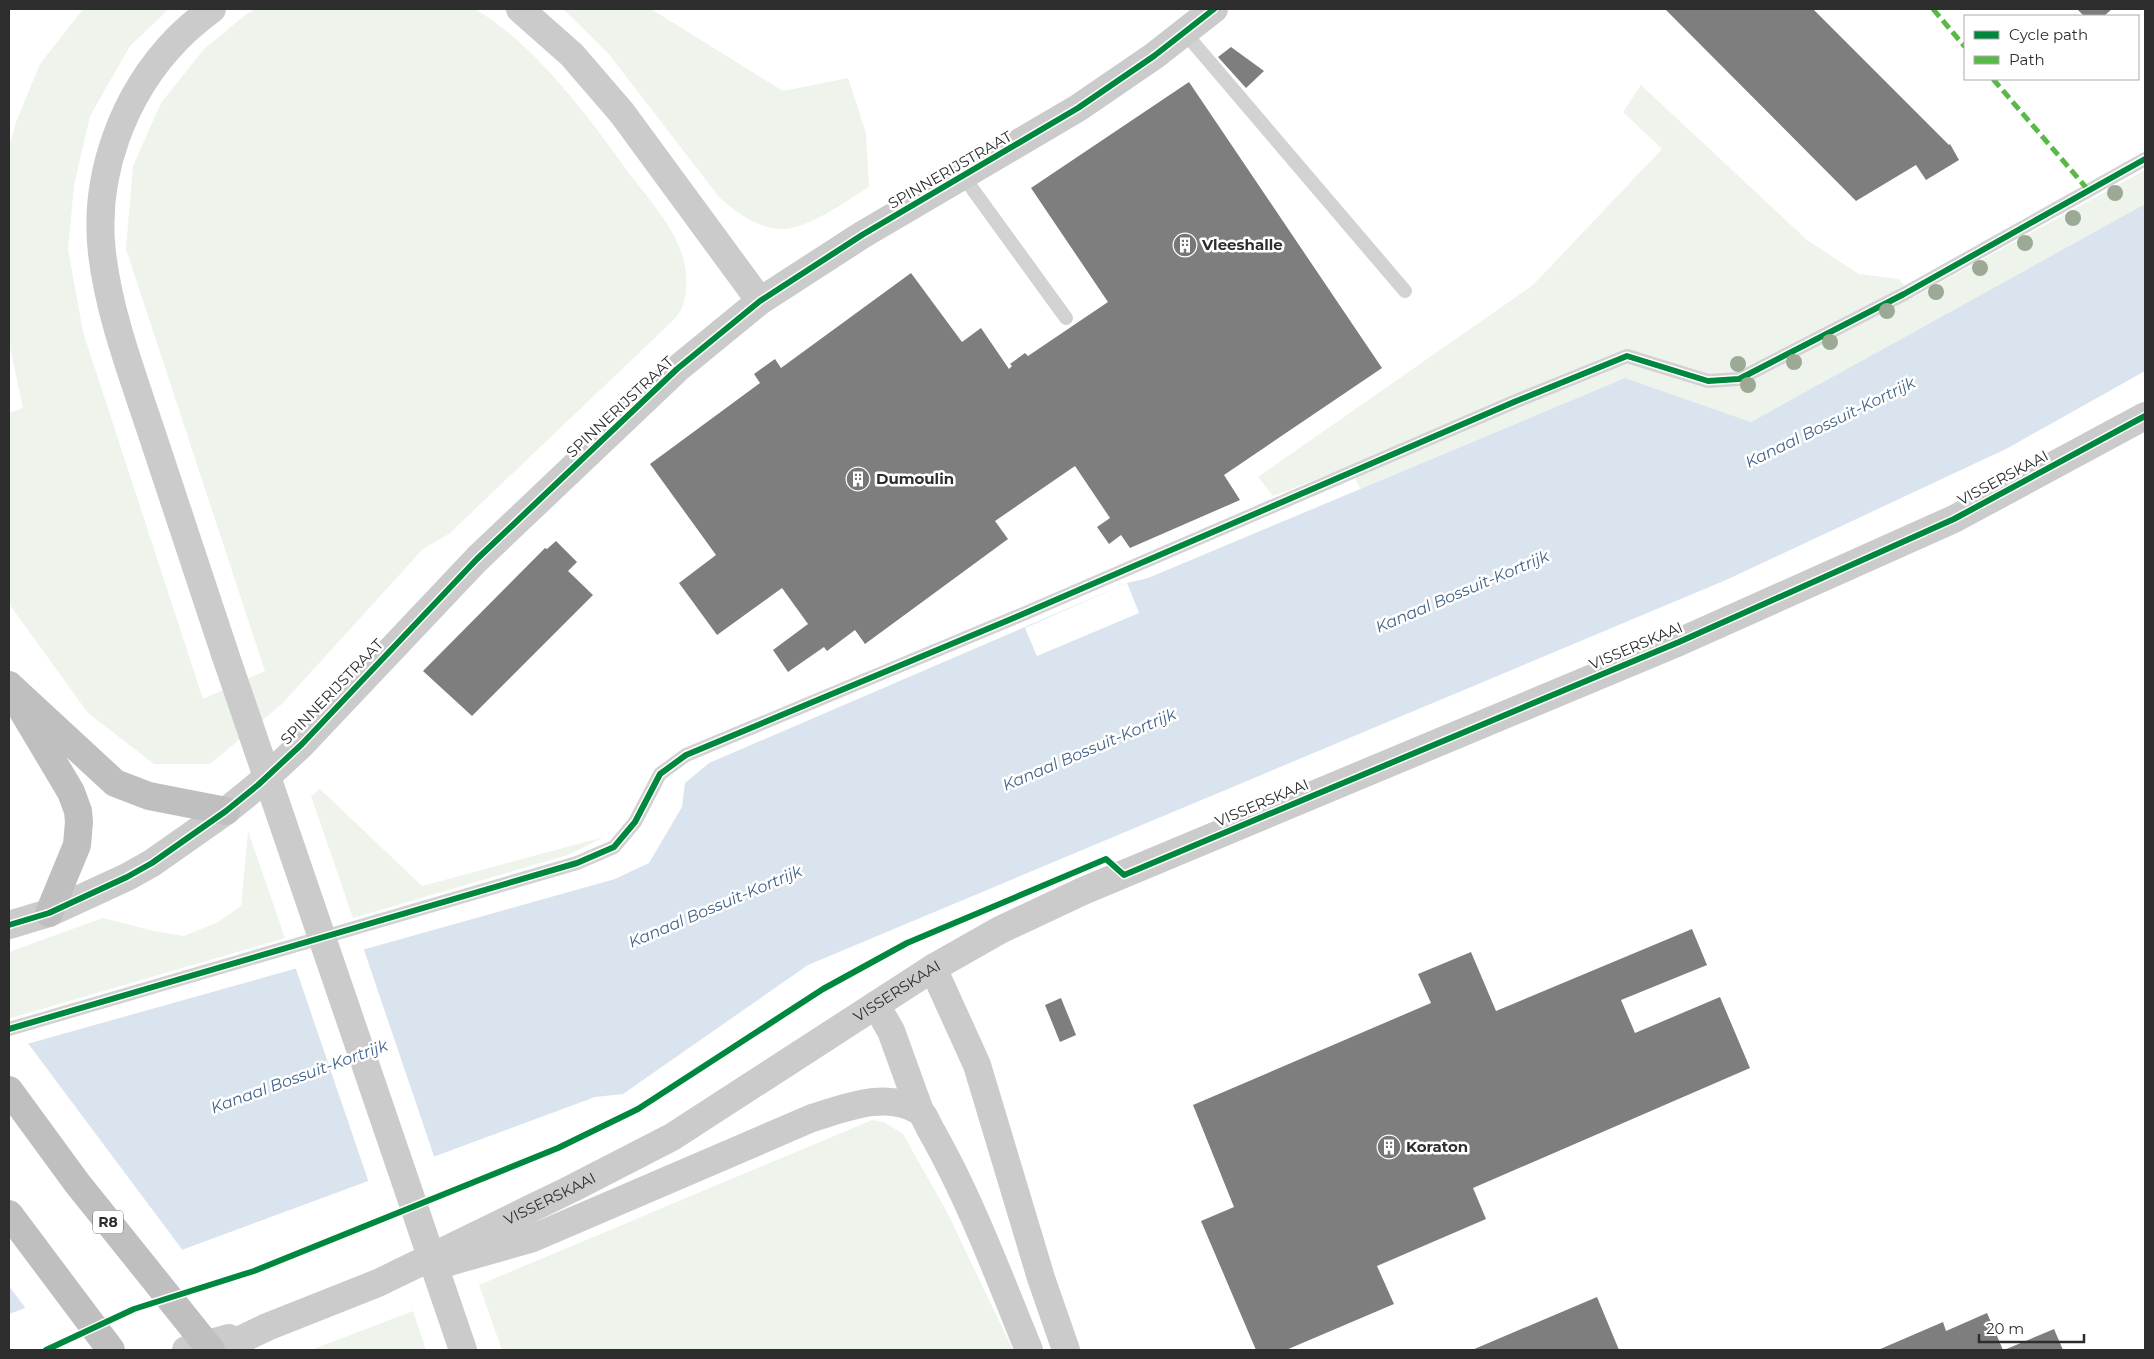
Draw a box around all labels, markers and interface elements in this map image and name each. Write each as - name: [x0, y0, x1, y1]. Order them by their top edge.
- legend: [1964, 15, 2139, 80]
- text: Cycle path: [2009, 25, 2088, 44]
- text: Path: [2009, 50, 2045, 69]
- street label: SPINNERIJSTRAAT: [884, 126, 1015, 213]
- building icon: Vleeshalle: [1172, 232, 1198, 258]
- place label: Vleeshalle: [1201, 235, 1283, 254]
- street label: SPINNERIJSTRAAT: [562, 352, 678, 461]
- water label: Kanaal Bossuit-Kortrijk: [1742, 372, 1920, 472]
- street label: VISSERSKAAI: [1954, 446, 2051, 509]
- building icon: Dumoulin: [845, 466, 871, 492]
- place label: Dumoulin: [876, 469, 954, 488]
- water label: Kanaal Bossuit-Kortrijk: [1373, 546, 1553, 637]
- street label: VISSERSKAAI: [1586, 617, 1685, 674]
- street label: SPINNERIJSTRAAT: [276, 634, 387, 749]
- water label: Kanaal Bossuit-Kortrijk: [1000, 704, 1180, 795]
- street label: VISSERSKAAI: [1212, 774, 1311, 831]
- water label: Kanaal Bossuit-Kortrijk: [626, 861, 806, 952]
- street label: VISSERSKAAI: [850, 956, 944, 1026]
- water label: Kanaal Bossuit-Kortrijk: [208, 1035, 392, 1117]
- building icon: Koraton: [1376, 1134, 1402, 1160]
- place label: Koraton: [1406, 1137, 1468, 1156]
- street label: VISSERSKAAI: [501, 1168, 599, 1229]
- road number: R8: [93, 1210, 123, 1234]
- scale bar: [1979, 1312, 2084, 1344]
- text: 20 m: [1986, 1319, 2024, 1338]

